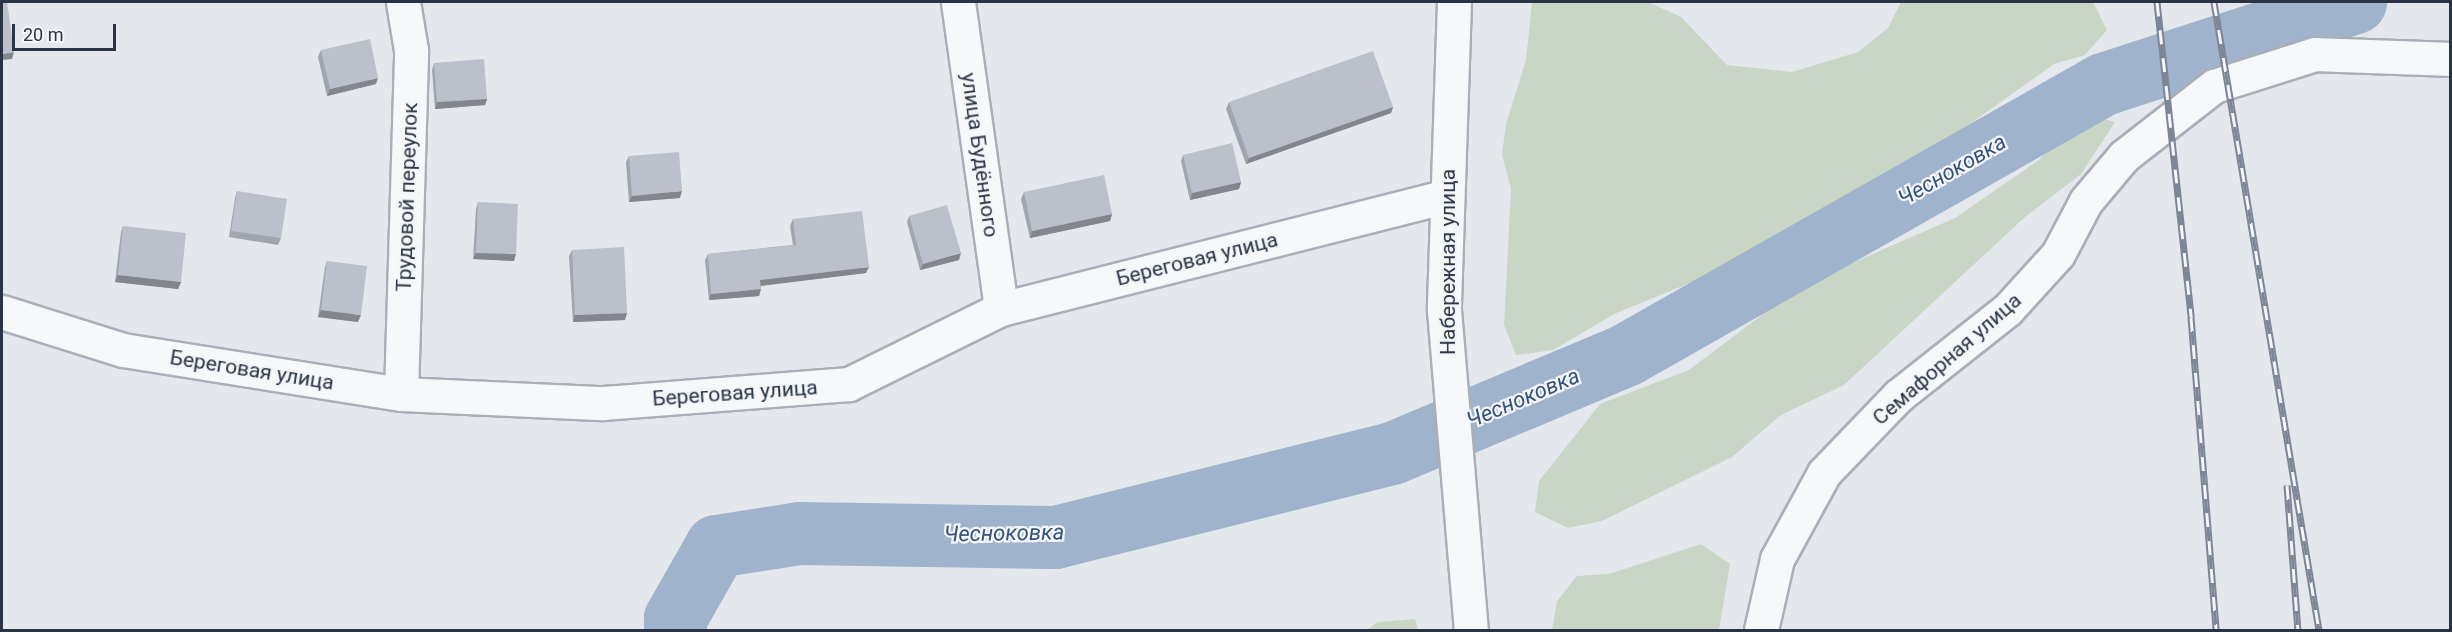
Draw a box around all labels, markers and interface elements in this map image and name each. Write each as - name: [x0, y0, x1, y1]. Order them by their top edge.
- scale bar: [15, 12, 118, 50]
- text: 20 m: [23, 24, 63, 45]
- street label: улица Будённого: [956, 71, 1004, 239]
- street label: Трудовой переулок: [391, 102, 423, 292]
- water label: Чесноковка: [1893, 128, 2011, 212]
- street label: Набережная улица: [1435, 169, 1461, 355]
- street label: Береговая улица: [1114, 227, 1280, 291]
- street label: Семафорная улица: [1868, 288, 2026, 430]
- street label: Береговая улица: [168, 345, 336, 395]
- water label: Чесноковка: [1462, 362, 1584, 434]
- street label: Береговая улица: [651, 375, 819, 411]
- water label: Чесноковка: [944, 519, 1064, 547]

